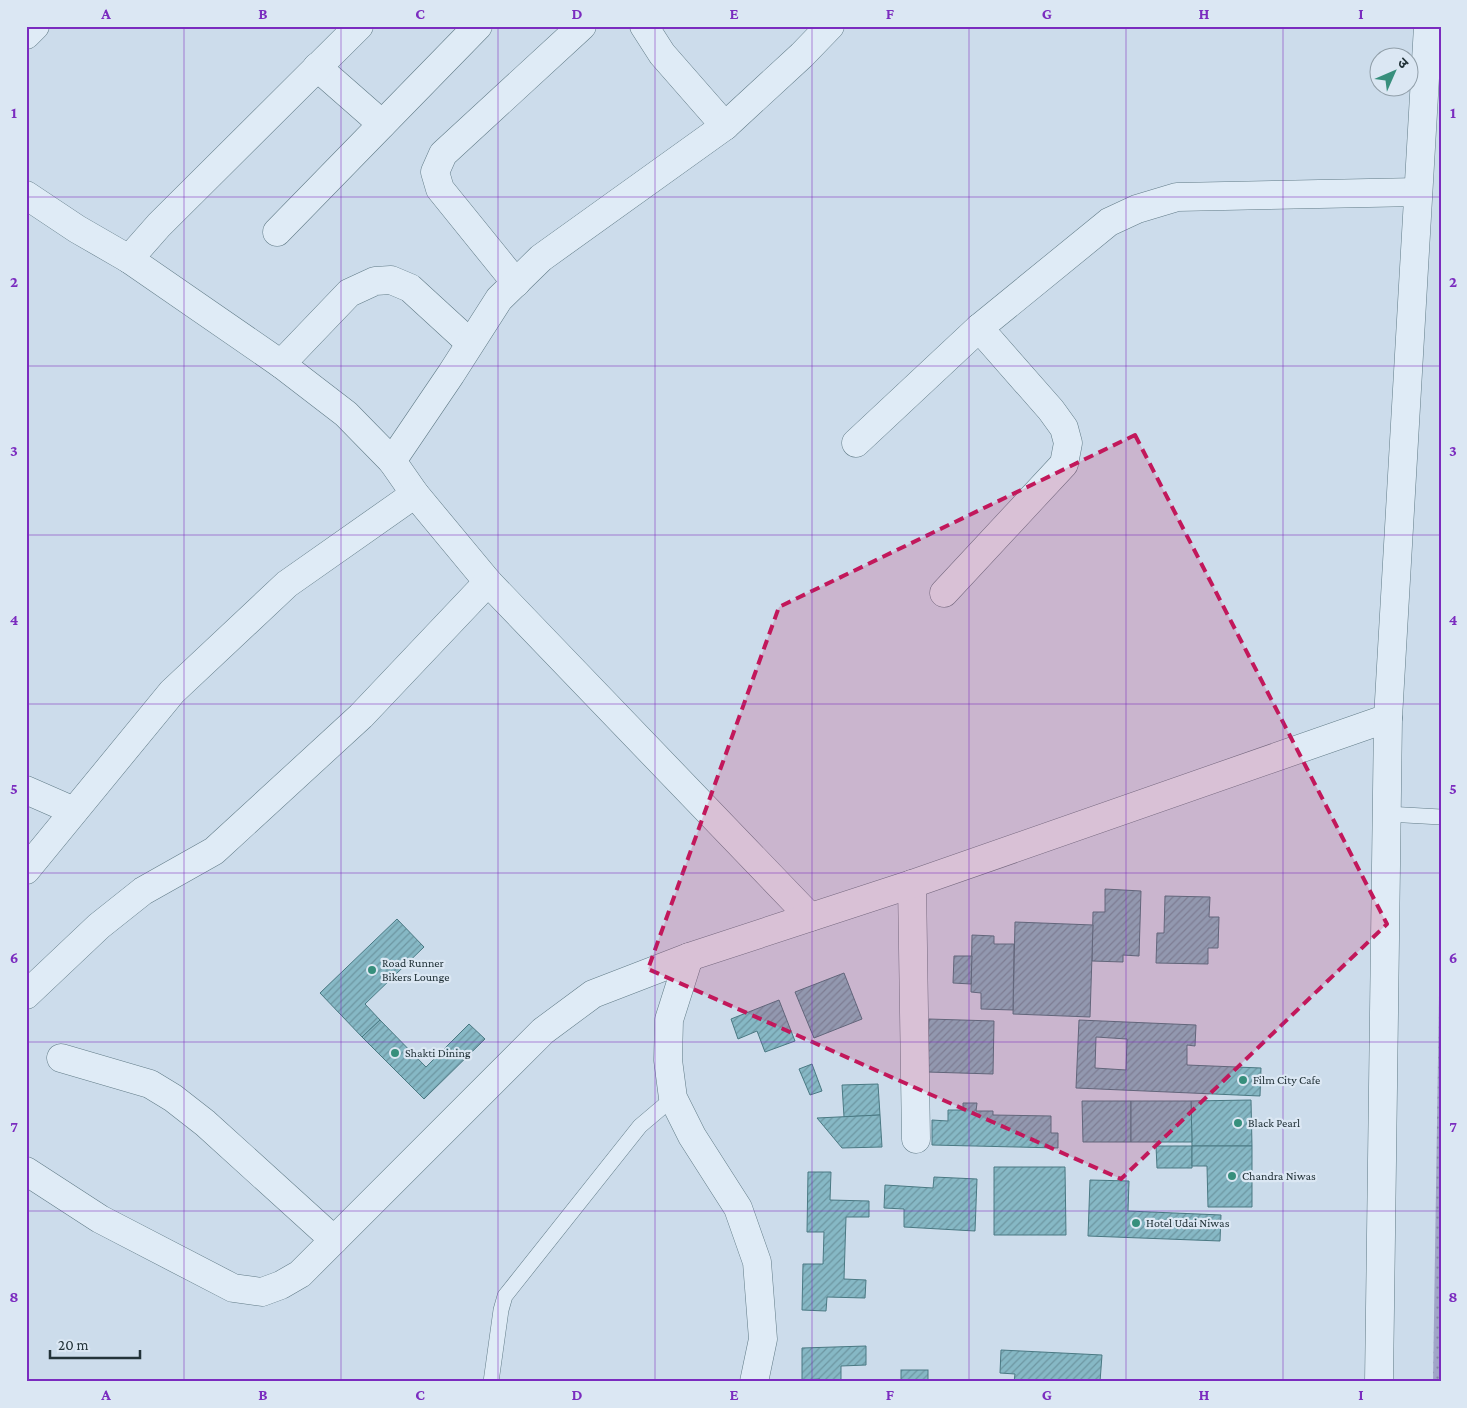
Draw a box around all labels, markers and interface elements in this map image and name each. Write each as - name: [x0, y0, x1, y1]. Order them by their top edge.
- text: A: [100, 5, 111, 22]
- text: B: [258, 5, 268, 22]
- text: C: [415, 5, 425, 22]
- text: D: [571, 5, 583, 22]
- text: E: [729, 5, 739, 22]
- text: F: [886, 5, 895, 22]
- text: G: [1042, 5, 1052, 22]
- text: H: [1199, 5, 1210, 22]
- text: I: [1358, 5, 1364, 22]
- north arrow: [1370, 48, 1420, 98]
- text: उ: [1395, 54, 1412, 72]
- text: 1: [11, 104, 17, 121]
- text: 1: [1450, 104, 1456, 121]
- text: 2: [10, 273, 18, 290]
- text: 2: [1449, 273, 1457, 290]
- text: 3: [10, 442, 18, 459]
- text: 3: [1449, 442, 1457, 459]
- text: 4: [10, 611, 19, 628]
- text: 4: [1449, 611, 1458, 628]
- text: 5: [10, 780, 18, 797]
- text: 5: [1449, 780, 1457, 797]
- text: 6: [10, 949, 18, 966]
- text: 6: [1449, 949, 1457, 966]
- place label: Road Runner Bikers Lounge: [382, 956, 450, 984]
- marker: Road Runner Bikers Lounge: [366, 964, 378, 976]
- place label: Shakti Dining: [405, 1046, 471, 1060]
- marker: Shakti Dining: [389, 1047, 401, 1059]
- place label: Film City Cafe: [1253, 1073, 1320, 1087]
- marker: Film City Cafe: [1237, 1074, 1249, 1086]
- place label: Black Pearl: [1248, 1116, 1300, 1130]
- marker: Black Pearl: [1232, 1117, 1244, 1129]
- text: 7: [10, 1118, 18, 1135]
- text: 7: [1449, 1118, 1457, 1135]
- place label: Chandra Niwas: [1242, 1169, 1316, 1183]
- marker: Chandra Niwas: [1226, 1170, 1238, 1182]
- place label: Hotel Udai Niwas: [1146, 1216, 1230, 1230]
- marker: Hotel Udai Niwas: [1130, 1217, 1142, 1229]
- text: 8: [9, 1288, 19, 1305]
- text: 8: [1448, 1288, 1458, 1305]
- scale bar: [50, 1328, 140, 1360]
- text: 20 m: [58, 1337, 89, 1353]
- text: A: [100, 1386, 111, 1403]
- text: B: [258, 1386, 268, 1403]
- text: C: [415, 1386, 425, 1403]
- text: D: [571, 1386, 583, 1403]
- text: E: [729, 1386, 739, 1403]
- text: F: [886, 1386, 895, 1403]
- text: G: [1042, 1386, 1052, 1403]
- text: H: [1199, 1386, 1210, 1403]
- text: I: [1358, 1386, 1364, 1403]

